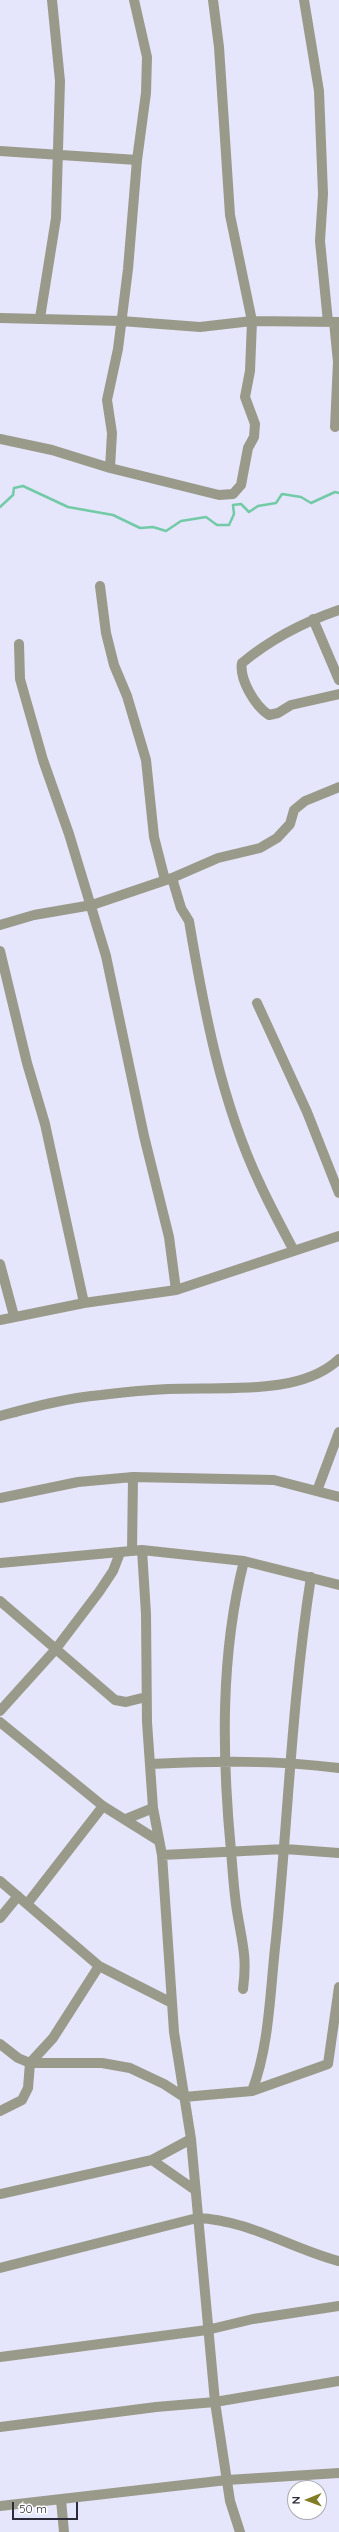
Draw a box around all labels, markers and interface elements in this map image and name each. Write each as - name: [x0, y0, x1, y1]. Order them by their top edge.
- north arrow: [287, 2480, 327, 2520]
- scale bar: [14, 2494, 80, 2520]
- text: N: [289, 2496, 303, 2504]
- text: 50 m: [19, 2501, 47, 2516]

